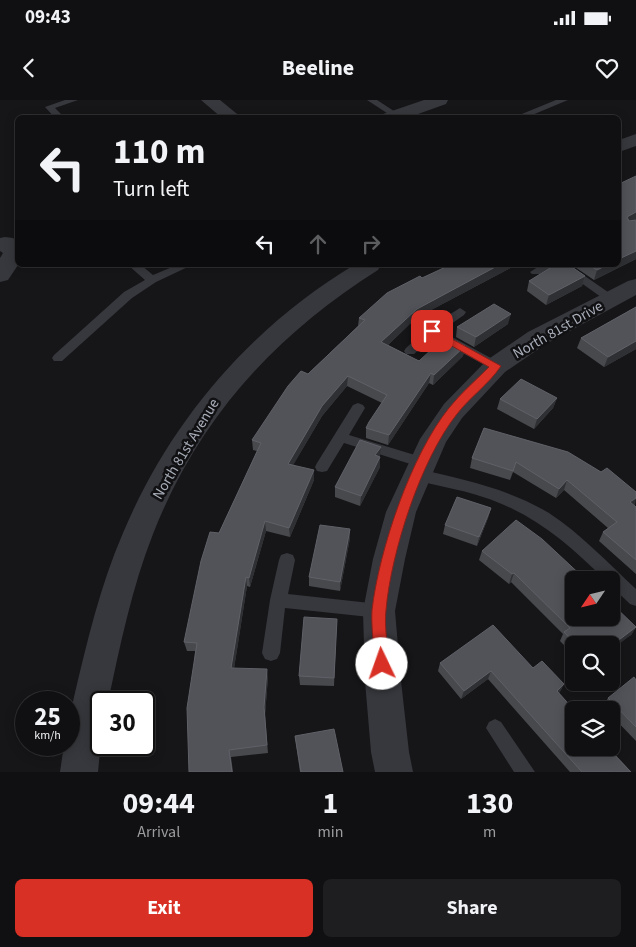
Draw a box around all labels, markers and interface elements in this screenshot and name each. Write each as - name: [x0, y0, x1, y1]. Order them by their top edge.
- text: 09:43: [25, 4, 71, 31]
- text: Beeline: [282, 52, 354, 84]
- icon: back: [15, 54, 43, 82]
- icon: heart: [593, 54, 621, 82]
- text: 110 m: [113, 127, 205, 177]
- icon: left: [30, 135, 95, 200]
- text: Turn left: [113, 173, 189, 205]
- icon: left: [251, 230, 279, 258]
- icon: ahead: [304, 230, 332, 258]
- icon: right: [357, 230, 385, 258]
- street label: North 81st Drive: [509, 296, 607, 364]
- pin: [411, 310, 453, 352]
- icon: arrive: [418, 317, 446, 345]
- street label: North 81st Avenue: [148, 395, 224, 503]
- north arrow: [565, 571, 620, 626]
- map controls: [565, 571, 620, 756]
- button: search: [565, 636, 620, 691]
- position arrow: [355, 637, 407, 689]
- speed limit sign: 30: [90, 691, 155, 756]
- text: 25: [34, 699, 61, 735]
- button: layers: [565, 701, 620, 756]
- text: km/h: [34, 727, 61, 744]
- text: 09:44: [123, 782, 195, 825]
- text: 1: [322, 782, 338, 825]
- text: 130: [466, 782, 513, 825]
- text: Arrival: [137, 821, 180, 843]
- text: min: [317, 821, 343, 843]
- text: m: [483, 821, 496, 843]
- button: Exit: [15, 879, 313, 937]
- button: Share: [323, 879, 621, 937]

